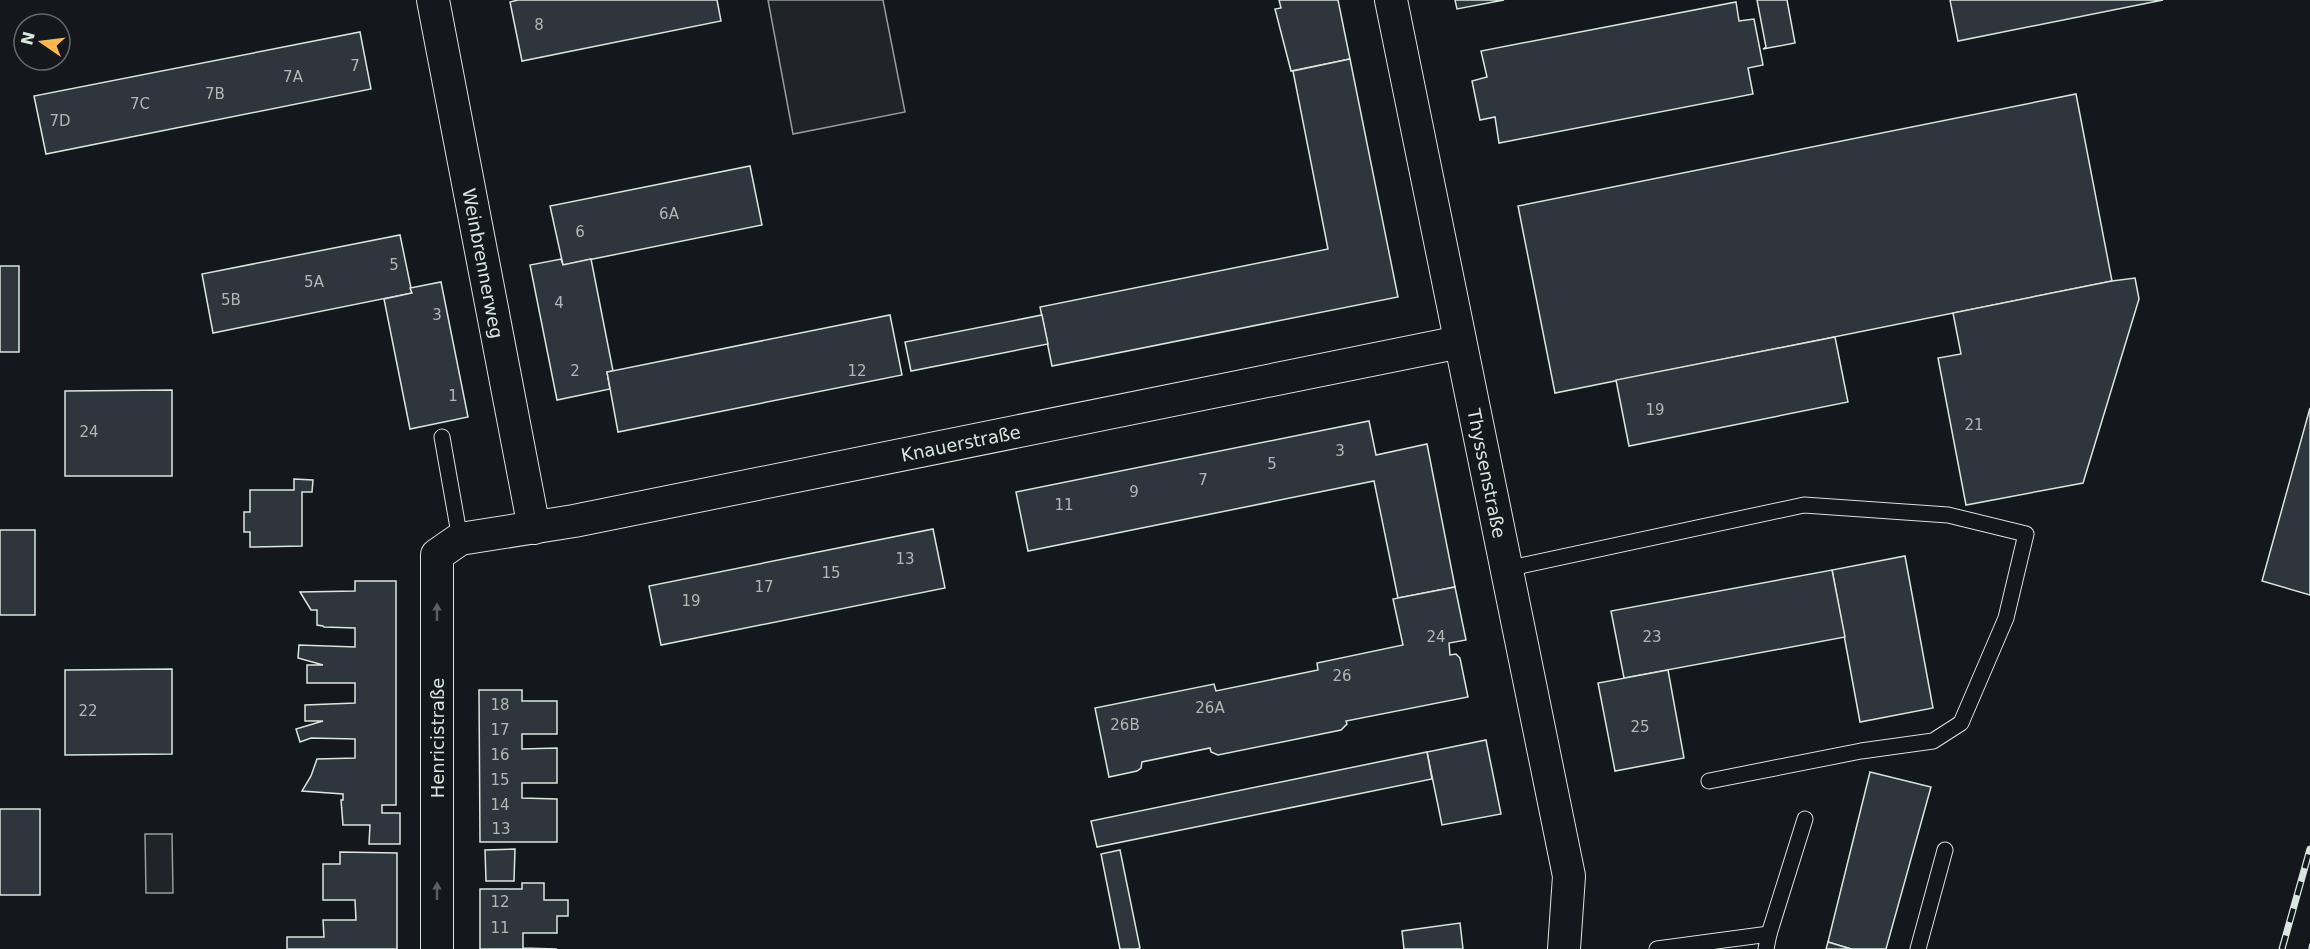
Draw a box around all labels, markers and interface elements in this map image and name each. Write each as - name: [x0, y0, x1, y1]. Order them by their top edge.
- north arrow: [12, 12, 72, 72]
- house number: 8: [534, 16, 544, 34]
- text: N: [17, 30, 39, 47]
- house number: 7: [350, 57, 360, 75]
- house number: 7A: [283, 68, 304, 86]
- house number: 7B: [205, 85, 225, 103]
- house number: 7C: [130, 95, 150, 113]
- house number: 7D: [49, 112, 71, 130]
- street label: Weinbrennerweg: [459, 186, 508, 340]
- house number: 6A: [659, 205, 680, 223]
- house number: 6: [575, 223, 585, 241]
- house number: 5: [389, 256, 399, 274]
- house number: 5A: [304, 273, 325, 291]
- house number: 5B: [221, 291, 241, 309]
- house number: 4: [554, 294, 564, 312]
- house number: 3: [432, 306, 442, 324]
- house number: 2: [570, 362, 580, 380]
- house number: 12: [847, 362, 867, 380]
- house number: 1: [448, 387, 458, 405]
- house number: 19: [1645, 401, 1665, 419]
- street label: Thyssenstraße: [1464, 406, 1511, 540]
- house number: 21: [1964, 416, 1984, 434]
- street label: Knauerstraße: [899, 421, 1022, 465]
- house number: 24: [79, 423, 99, 441]
- house number: 3: [1335, 442, 1345, 460]
- house number: 5: [1267, 455, 1277, 473]
- house number: 7: [1198, 471, 1208, 489]
- house number: 9: [1129, 483, 1139, 501]
- house number: 11: [1054, 496, 1074, 514]
- house number: 13: [895, 550, 915, 568]
- house number: 15: [821, 564, 841, 582]
- house number: 17: [754, 578, 774, 596]
- house number: 19: [681, 592, 701, 610]
- one-way arrow: [432, 602, 442, 621]
- house number: 24: [1426, 628, 1446, 646]
- house number: 23: [1642, 628, 1662, 646]
- house number: 26: [1332, 667, 1352, 685]
- street label: Henricistraße: [427, 678, 448, 798]
- house number: 18: [490, 696, 510, 714]
- house number: 26A: [1195, 699, 1225, 717]
- house number: 22: [78, 702, 98, 720]
- house number: 26B: [1110, 716, 1140, 734]
- house number: 25: [1630, 718, 1650, 736]
- house number: 17: [490, 721, 510, 739]
- house number: 16: [490, 746, 510, 764]
- house number: 15: [490, 771, 510, 789]
- house number: 14: [490, 796, 510, 814]
- house number: 13: [491, 820, 511, 838]
- one-way arrow: [432, 881, 442, 900]
- house number: 12: [490, 893, 510, 911]
- house number: 11: [490, 919, 510, 937]

